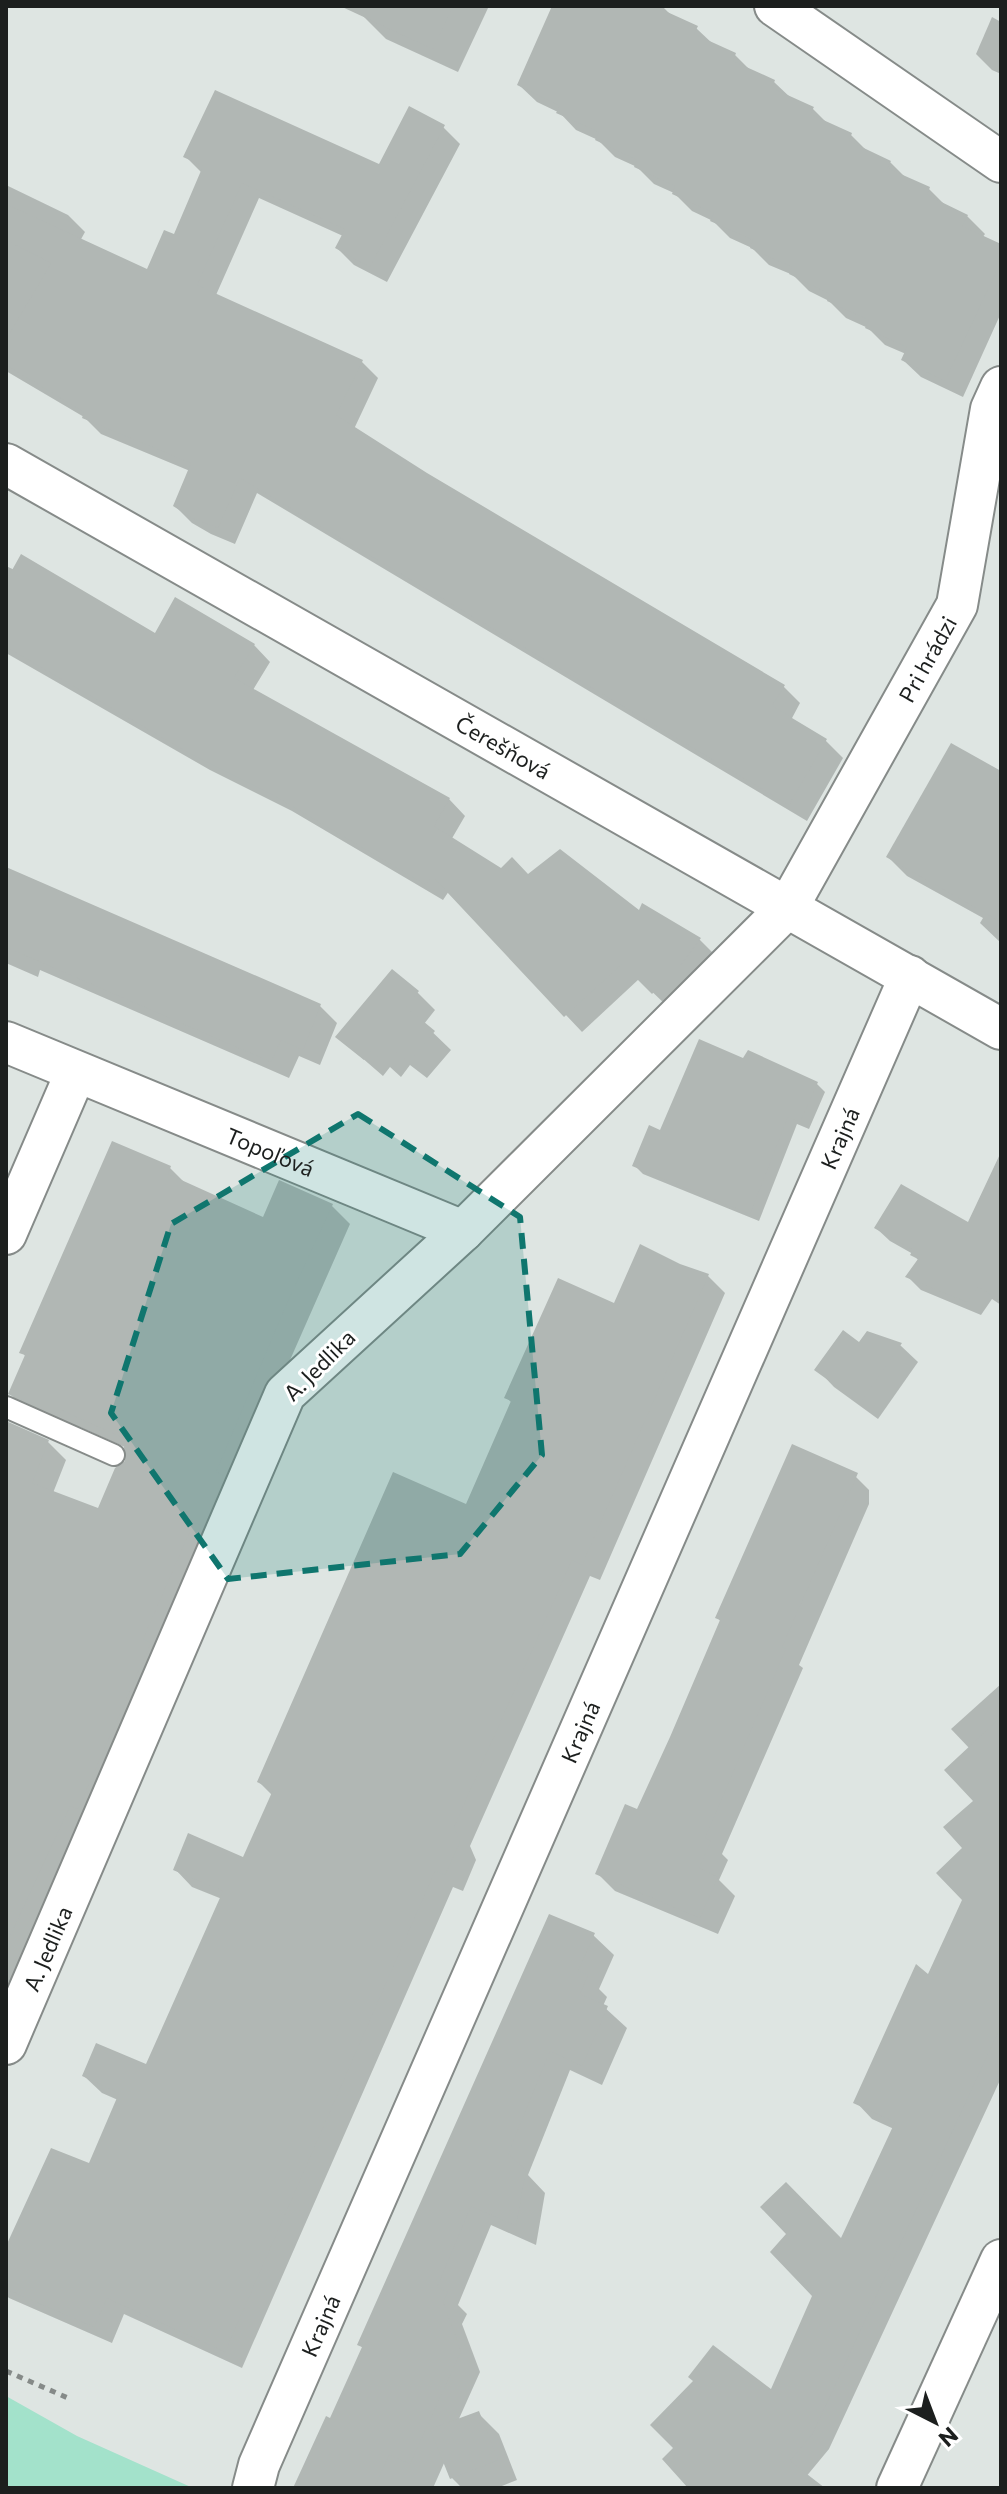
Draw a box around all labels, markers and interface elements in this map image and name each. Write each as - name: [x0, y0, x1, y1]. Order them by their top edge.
- street label: Pri hrádzi: [892, 611, 962, 707]
- street label: Čerešňová: [451, 709, 556, 784]
- street label: Krajná: [814, 1103, 864, 1173]
- street label: Topoľová: [222, 1121, 318, 1182]
- street label: A. Jedlika: [278, 1324, 360, 1406]
- street label: Krajná: [554, 1697, 605, 1767]
- street label: A. Jedlika: [17, 1902, 77, 1995]
- street label: Krajná: [295, 2291, 345, 2360]
- north arrow: [895, 2382, 975, 2462]
- text: N: [934, 2422, 964, 2453]

